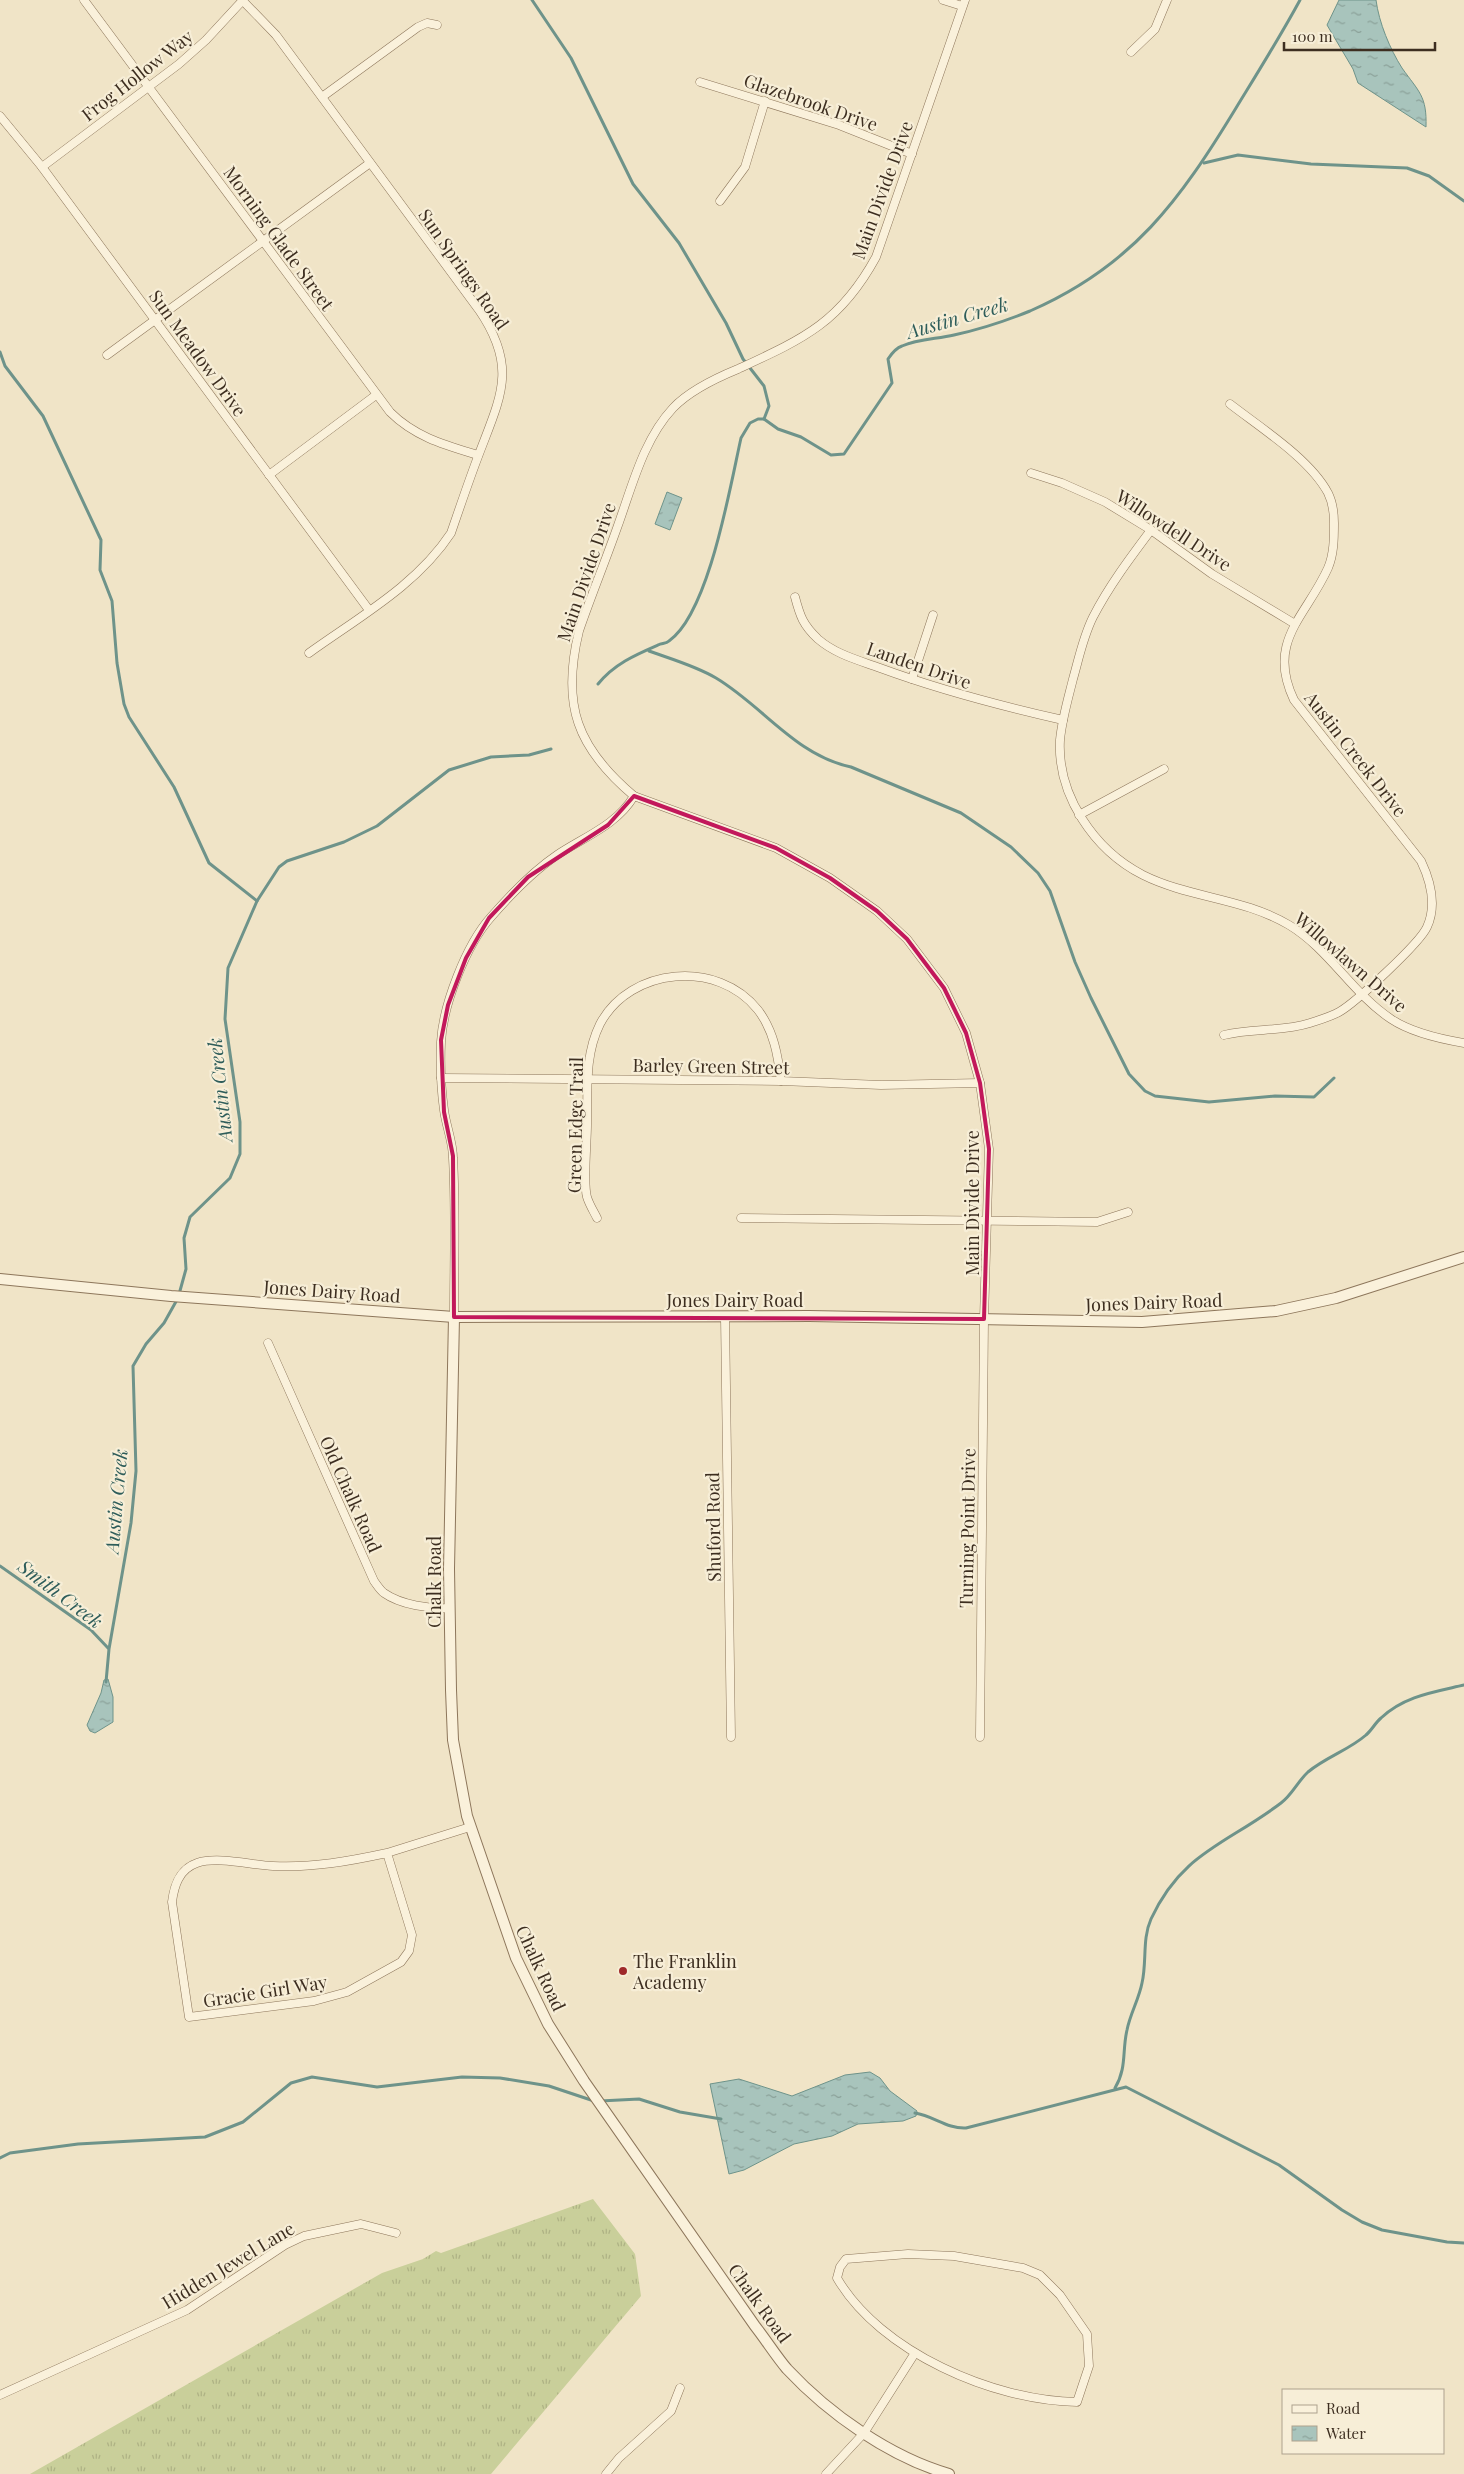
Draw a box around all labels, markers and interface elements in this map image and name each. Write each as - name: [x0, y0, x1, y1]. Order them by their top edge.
- scale bar: [1284, 20, 1435, 52]
- street label: Frog Hollow Way: [76, 24, 198, 126]
- text: 100 m: [1292, 26, 1333, 46]
- street label: Glazebrook Drive: [741, 68, 881, 136]
- street label: Main Divide Drive: [846, 118, 918, 262]
- street label: Morning Glade Street: [218, 161, 340, 315]
- street label: Sun Springs Road: [413, 204, 515, 335]
- street label: Sun Meadow Drive: [144, 285, 252, 421]
- water label: Austin Creek: [901, 290, 1011, 344]
- street label: Willowdell Drive: [1111, 483, 1236, 576]
- street label: Main Divide Drive: [551, 499, 621, 645]
- street label: Landen Drive: [863, 636, 975, 694]
- street label: Austin Creek Drive: [1299, 686, 1412, 822]
- street label: Willowlawn Drive: [1289, 906, 1412, 1017]
- water label: Austin Creek: [201, 1036, 238, 1145]
- street label: Barley Green Street: [632, 1053, 790, 1079]
- street label: Green Edge Trail: [562, 1057, 588, 1193]
- street label: Main Divide Drive: [960, 1130, 984, 1276]
- street label: Jones Dairy Road: [262, 1274, 402, 1308]
- street label: Jones Dairy Road: [666, 1288, 804, 1312]
- street label: Jones Dairy Road: [1084, 1288, 1223, 1316]
- street label: Old Chalk Road: [315, 1432, 388, 1557]
- water label: Austin Creek: [97, 1448, 133, 1556]
- street label: Turning Point Drive: [954, 1448, 980, 1608]
- street label: Shuford Road: [700, 1471, 726, 1582]
- street label: Chalk Road: [422, 1535, 446, 1628]
- water label: Smith Creek: [13, 1552, 109, 1633]
- street label: Chalk Road: [511, 1921, 572, 2015]
- place label: The Franklin Academy: [632, 1949, 737, 1994]
- marker: The Franklin Academy: [617, 1965, 629, 1977]
- street label: Gracie Girl Way: [201, 1969, 329, 2013]
- street label: Hidden Jewel Lane: [157, 2216, 299, 2314]
- street label: Chalk Road: [723, 2259, 797, 2348]
- legend: [1282, 2389, 1444, 2454]
- text: Road: [1326, 2398, 1360, 2418]
- text: Water: [1325, 2423, 1366, 2443]

